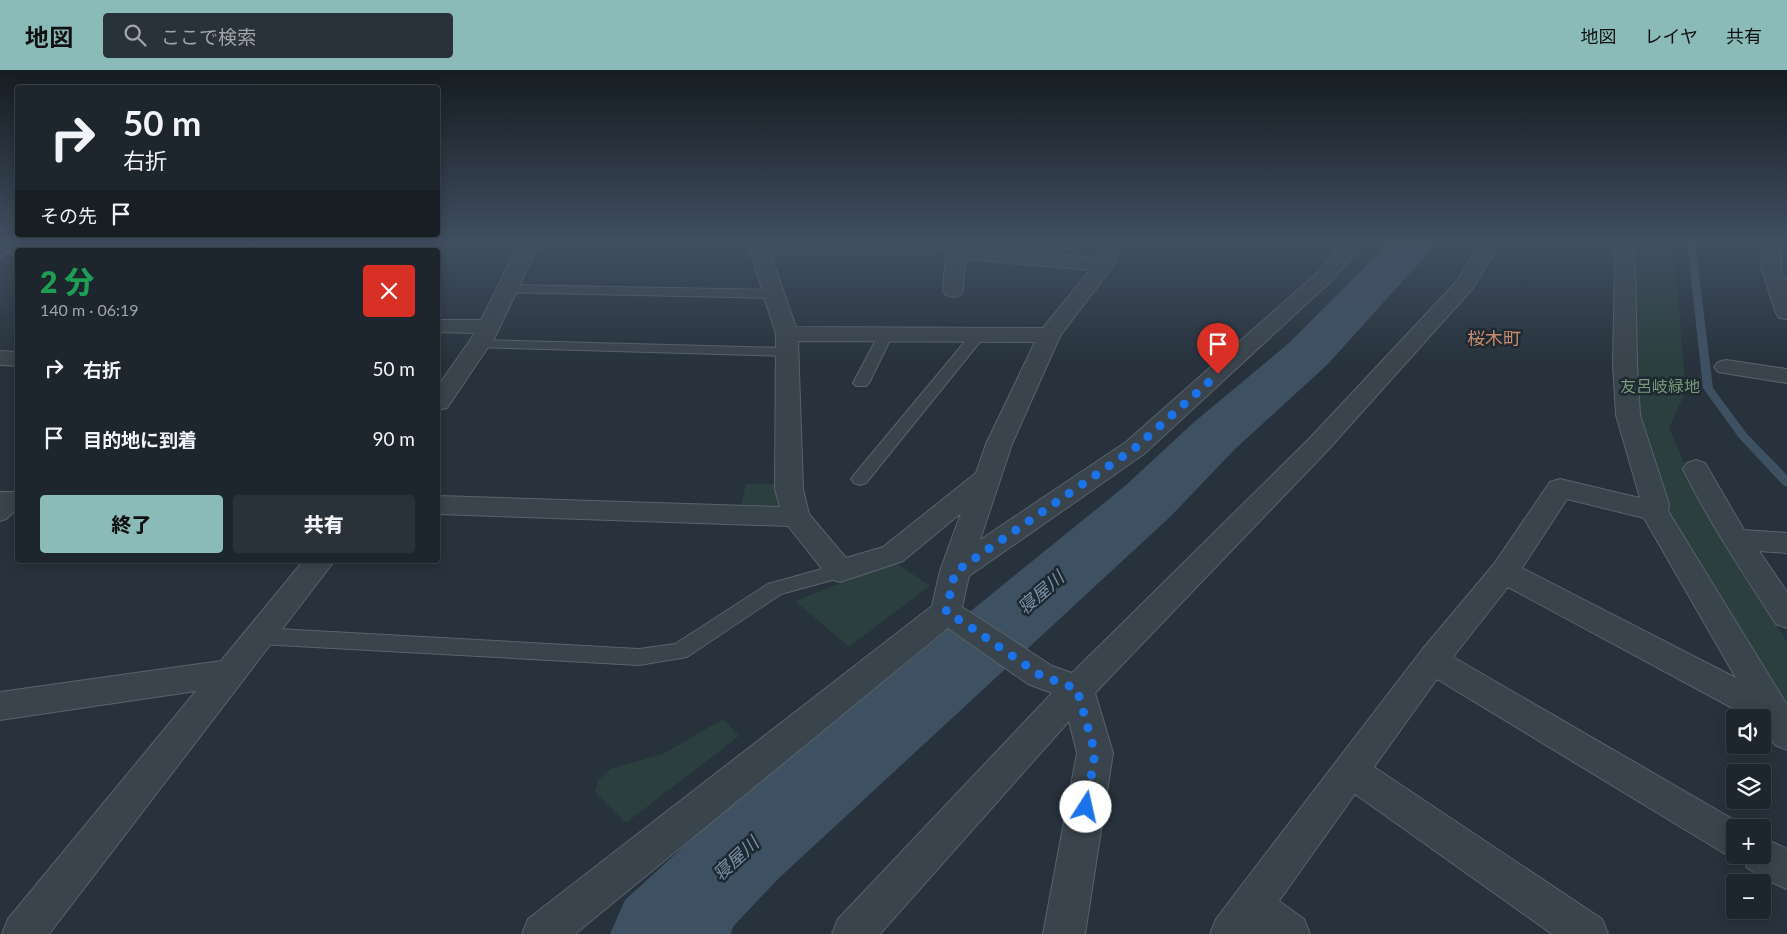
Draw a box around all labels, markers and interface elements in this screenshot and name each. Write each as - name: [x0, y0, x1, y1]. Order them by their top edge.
- search box: [103, 13, 453, 58]
- icon: search: [121, 21, 149, 49]
- text: 地図: [25, 22, 73, 51]
- text: ここで検索: [161, 25, 256, 48]
- text: 地図: [1581, 25, 1617, 47]
- text: レイヤ: [1645, 25, 1698, 47]
- text: 共有: [1726, 25, 1762, 47]
- text: 50 m: [123, 101, 201, 143]
- icon: right: [40, 105, 105, 170]
- text: 右折: [123, 147, 167, 174]
- icon: arrive: [107, 200, 135, 228]
- text: その先: [40, 204, 97, 227]
- text: 2 分: [40, 263, 94, 299]
- button: close: [363, 265, 415, 317]
- text: 140 m · 06:19: [40, 300, 139, 319]
- pin: [1197, 323, 1239, 374]
- district label: 桜木町: [1467, 327, 1521, 349]
- icon: arrive: [1204, 330, 1232, 358]
- icon: right: [40, 354, 68, 382]
- text: 50 m: [372, 357, 415, 380]
- text: 右折: [83, 358, 121, 381]
- park label: 友呂岐緑地: [1620, 376, 1700, 395]
- icon: arrive: [40, 424, 68, 452]
- text: 90 m: [372, 427, 415, 450]
- text: 目的地に到着: [83, 428, 197, 451]
- button: 終了: [40, 495, 223, 553]
- button: 共有: [233, 495, 415, 553]
- water label: 寝屋川: [1013, 565, 1069, 618]
- map controls: [1726, 709, 1771, 919]
- button: sound: [1726, 709, 1771, 754]
- button: layers: [1726, 764, 1771, 809]
- position arrow: [1059, 780, 1111, 832]
- button: +: [1726, 819, 1771, 864]
- water label: 寝屋川: [708, 830, 764, 885]
- button: −: [1726, 874, 1771, 919]

